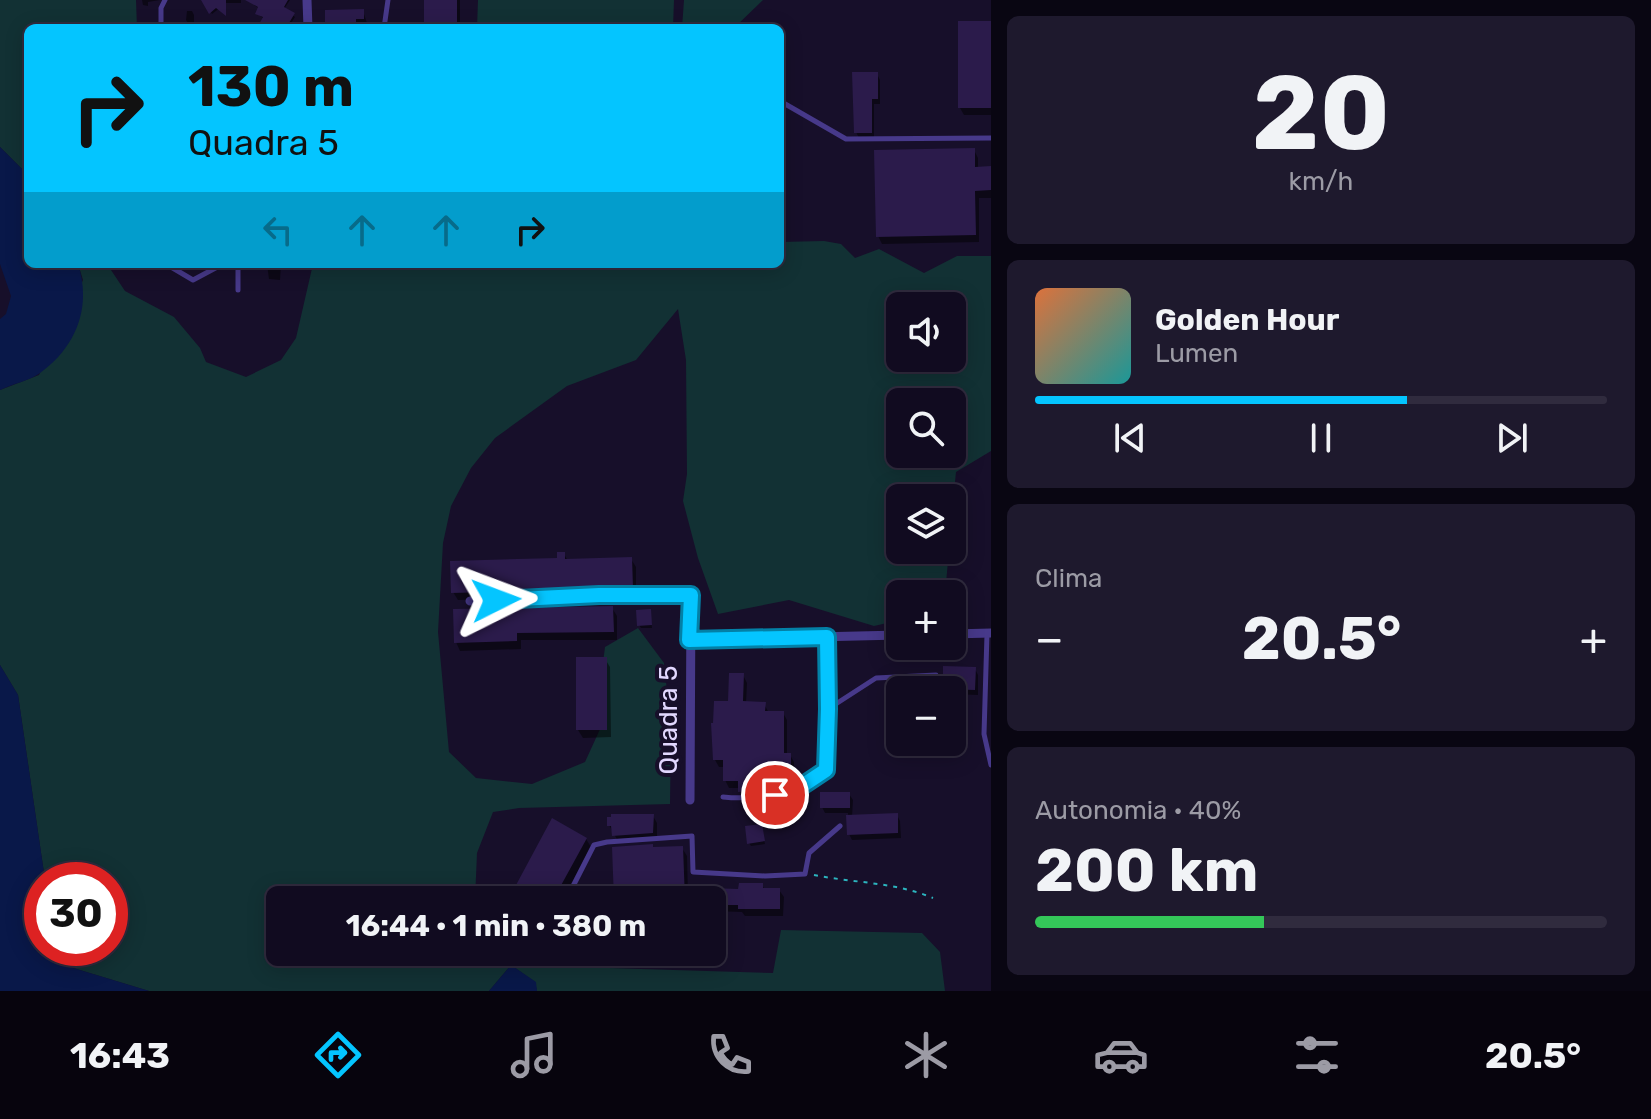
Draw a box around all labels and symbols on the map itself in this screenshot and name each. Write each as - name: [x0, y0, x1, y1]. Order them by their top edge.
- position arrow: [454, 558, 538, 642]
- street label: Quadra 5: [653, 666, 684, 774]
- pin: [741, 761, 809, 829]
- speed limit sign: 30: [24, 862, 128, 966]

